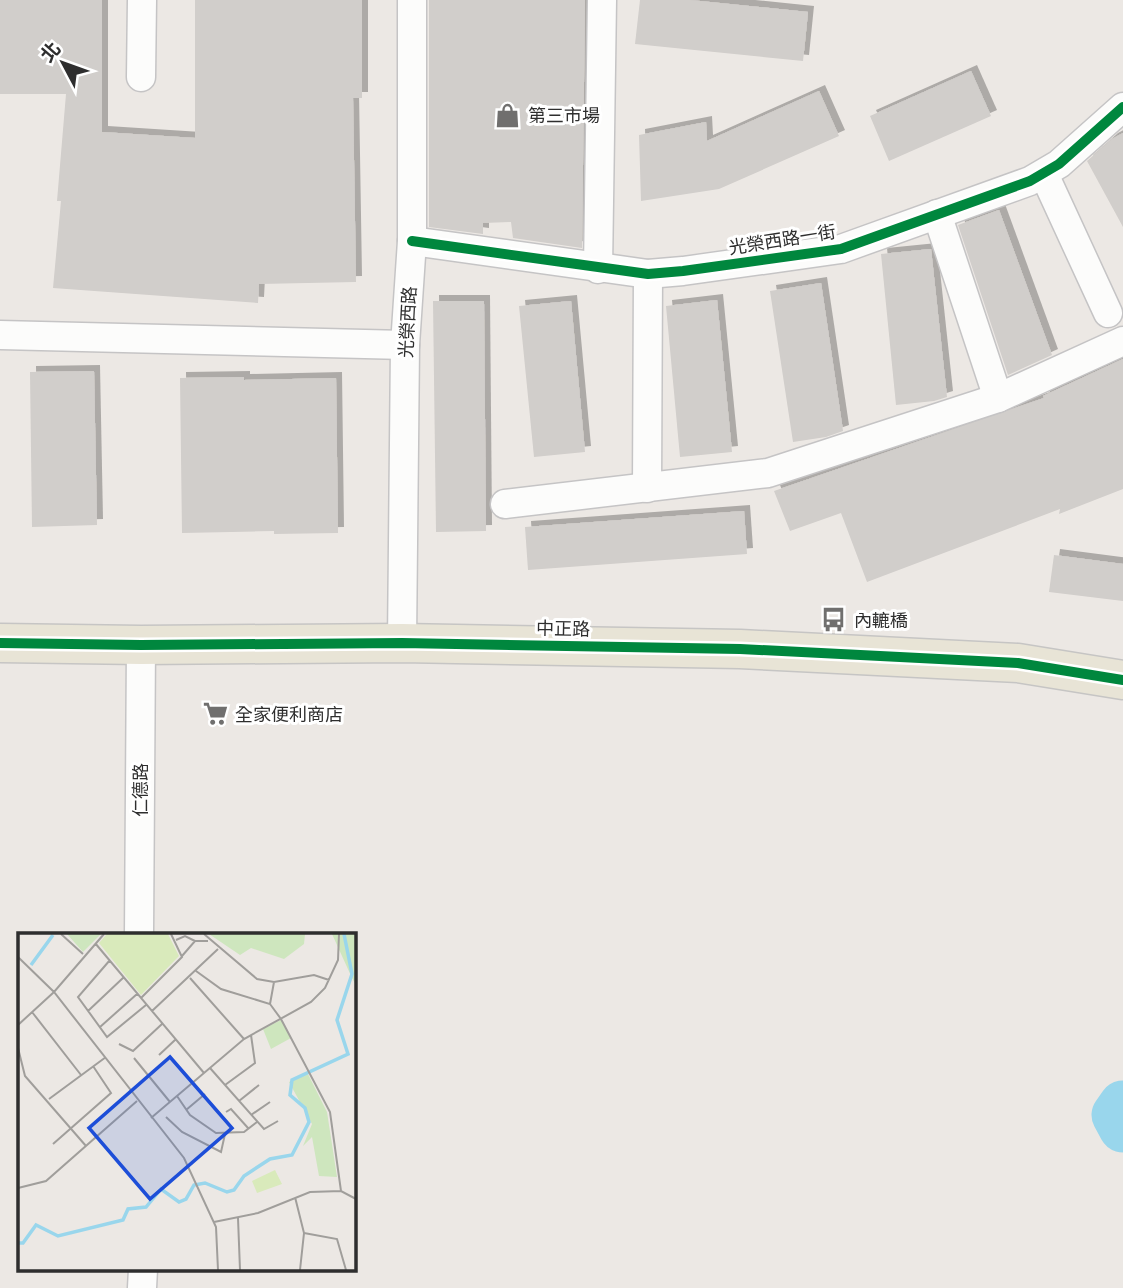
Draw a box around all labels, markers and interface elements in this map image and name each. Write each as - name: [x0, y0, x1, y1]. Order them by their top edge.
- north arrow: [28, 28, 98, 98]
- text: 北: [35, 37, 65, 66]
- shop icon: 第三市場: [494, 101, 522, 129]
- place label: 第三市場: [528, 104, 600, 126]
- street label: 光榮西路一街: [727, 220, 837, 258]
- street label: 光榮西路: [394, 285, 420, 359]
- bus stop icon: 內轆橋: [820, 606, 848, 634]
- place label: 內轆橋: [854, 609, 908, 631]
- street label: 中正路: [536, 617, 590, 639]
- supermarket icon: 全家便利商店: [201, 700, 229, 728]
- place label: 全家便利商店: [235, 703, 343, 725]
- street label: 仁德路: [129, 763, 151, 817]
- inset map: [18, 933, 355, 1270]

